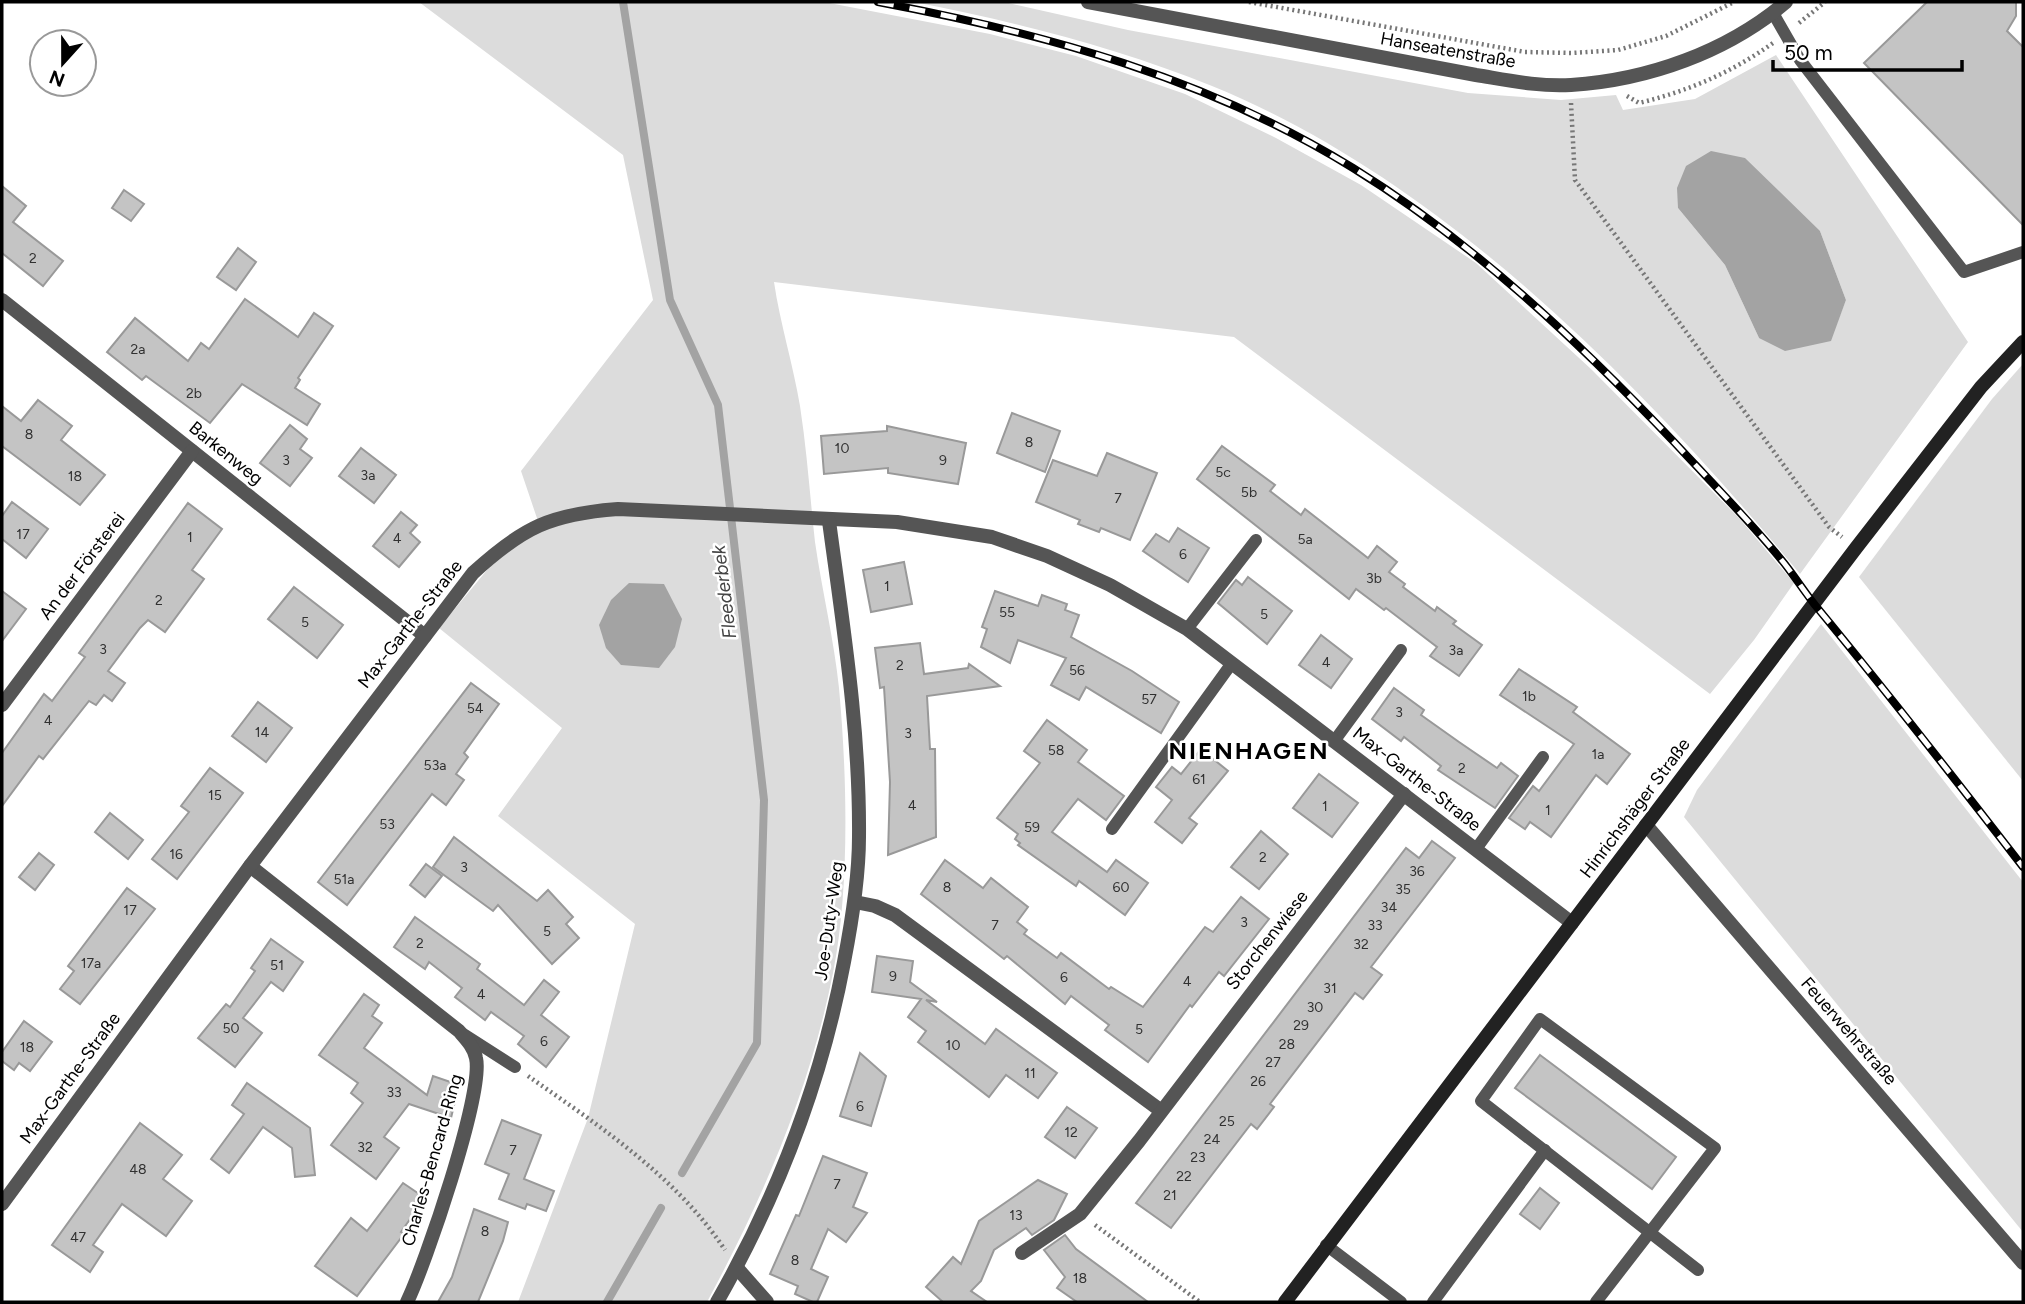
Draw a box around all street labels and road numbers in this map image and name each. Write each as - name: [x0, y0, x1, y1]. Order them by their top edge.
- street label: Hanseatenstraße: [1379, 27, 1518, 73]
- street label: Barkenweg: [185, 416, 267, 490]
- street label: An der Försterei: [34, 508, 130, 624]
- street label: Max-Garthe-Straße: [353, 555, 467, 693]
- street label: Max-Garthe-Straße: [1348, 722, 1486, 836]
- street label: Hinrichshäger Straße: [1575, 734, 1695, 882]
- street label: Joe-Duty-Weg: [810, 860, 848, 982]
- street label: Storchenwiese: [1221, 886, 1313, 994]
- street label: Feuerwehrstraße: [1796, 973, 1902, 1090]
- street label: Max-Garthe-Straße: [15, 1008, 125, 1148]
- street label: Charles-Bencard-Ring: [397, 1071, 467, 1249]

